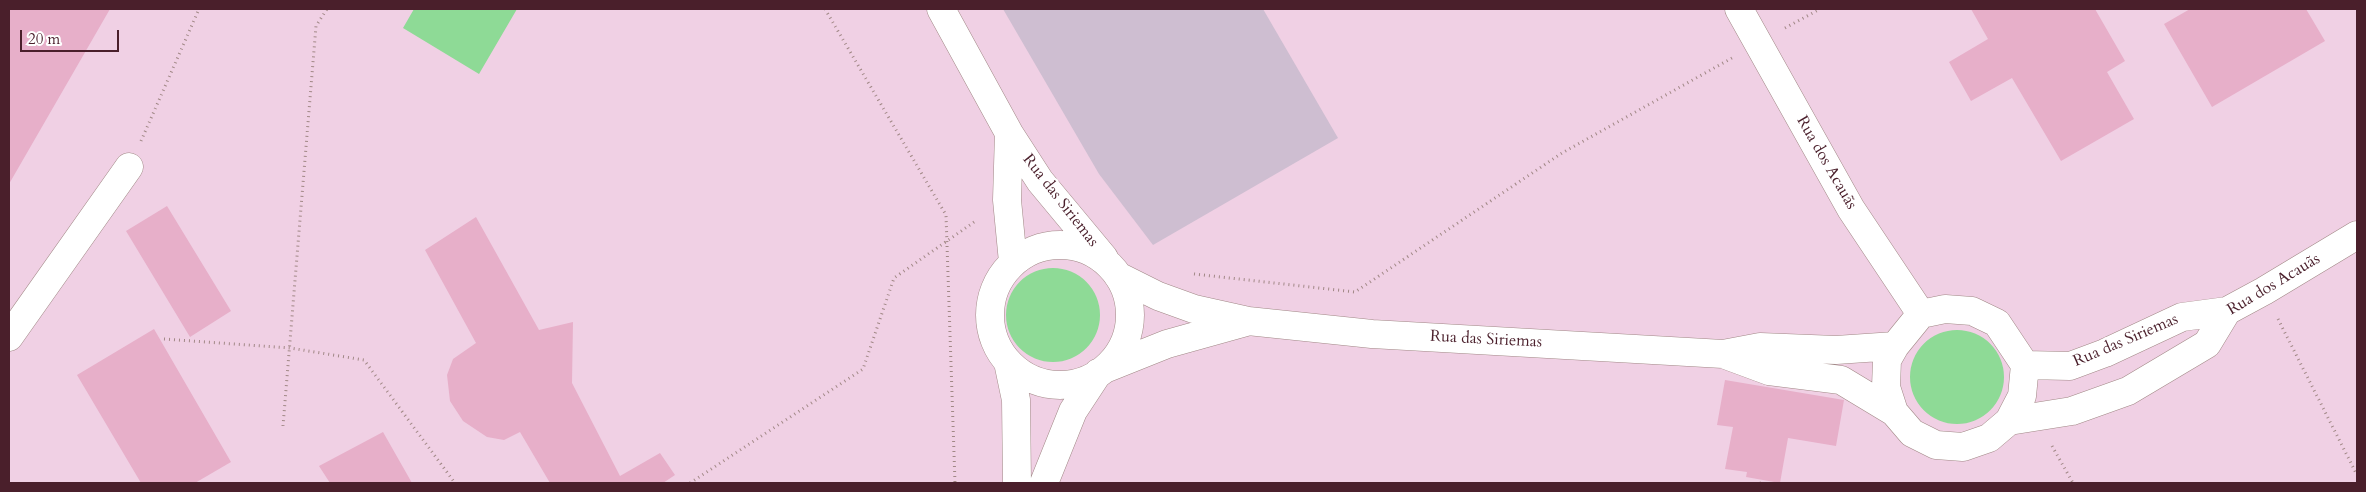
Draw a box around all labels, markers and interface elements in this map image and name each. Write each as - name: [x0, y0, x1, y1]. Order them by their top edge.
- scale bar: [22, 20, 121, 52]
- text: 20 m: [28, 29, 60, 49]
- street label: Rua dos Acauãs: [1792, 113, 1860, 213]
- street label: Rua das Siriemas: [1018, 151, 1102, 251]
- street label: Rua dos Acauãs: [2224, 250, 2324, 320]
- street label: Rua das Siriemas: [2071, 310, 2181, 372]
- street label: Rua das Siriemas: [1430, 327, 1542, 353]

